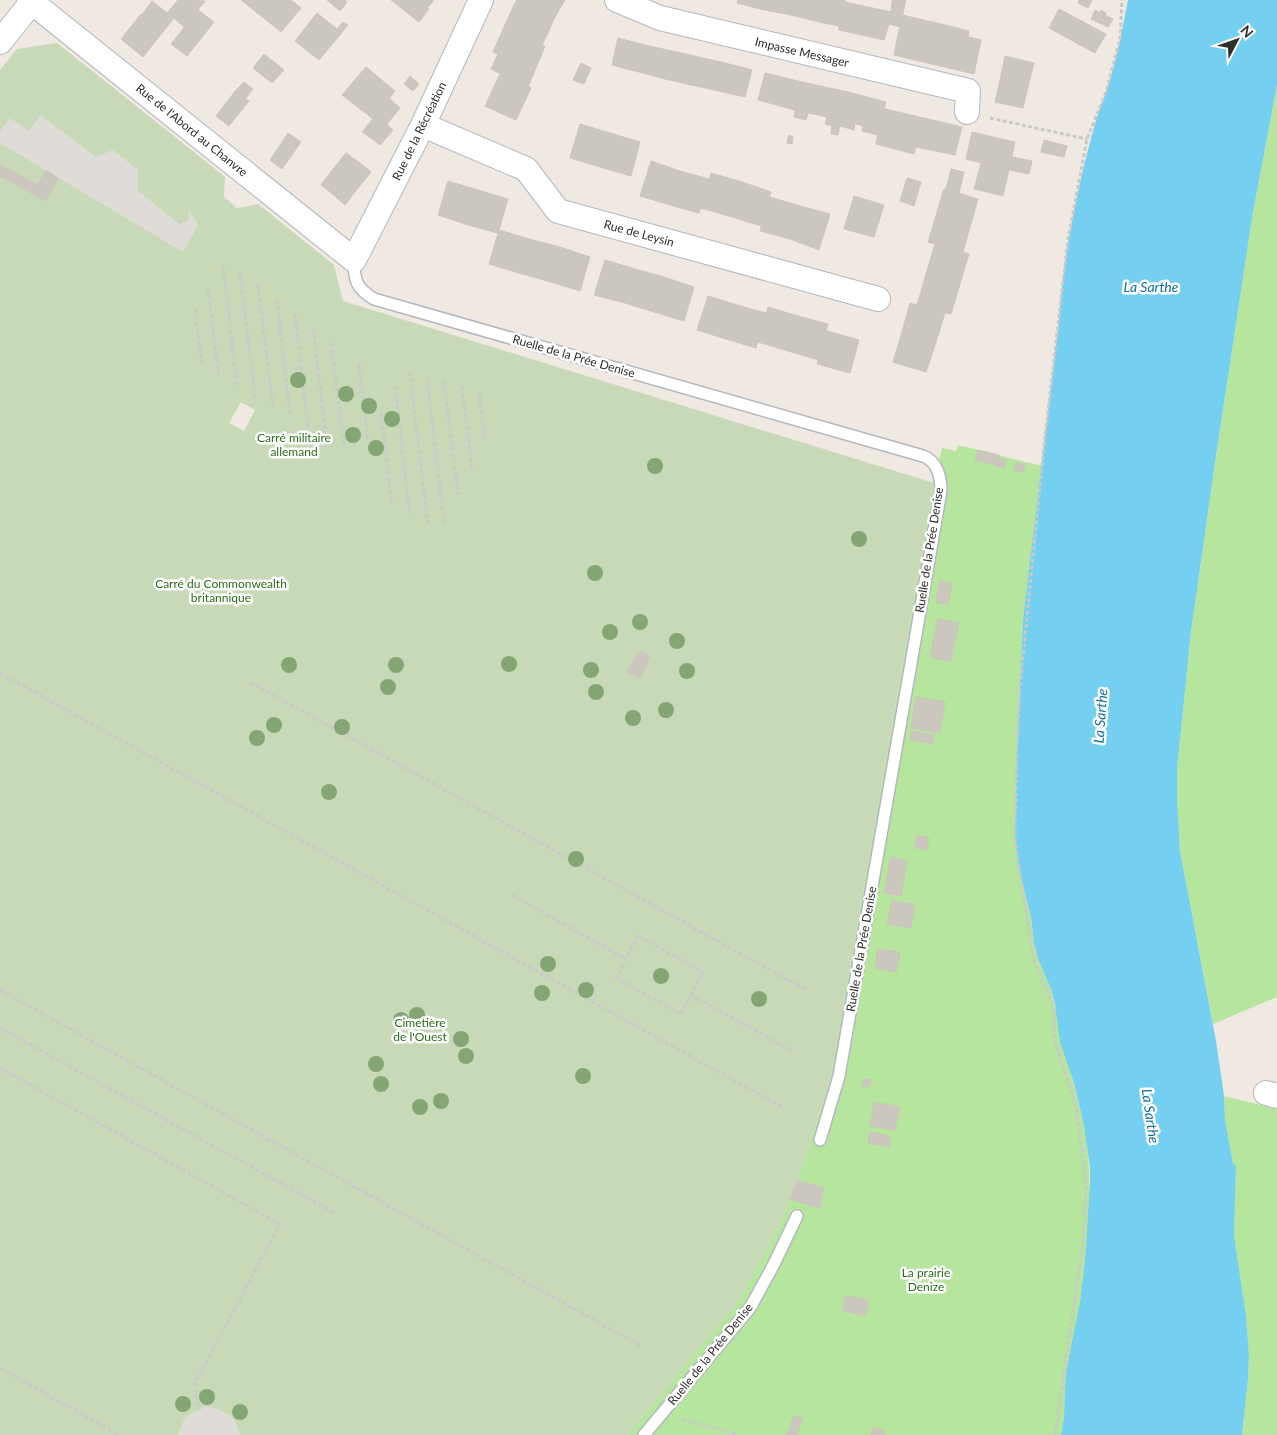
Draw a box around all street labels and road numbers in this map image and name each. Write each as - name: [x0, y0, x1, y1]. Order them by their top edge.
- street label: Impasse Messager: [753, 34, 851, 70]
- street label: Rue de la Récréation: [389, 79, 449, 183]
- street label: Rue de l'Abord au Chanvre: [133, 80, 251, 180]
- street label: Rue de Leysin: [602, 216, 676, 250]
- street label: Ruelle de la Prée Denise: [511, 331, 637, 381]
- street label: Ruelle de la Prée Denise: [912, 486, 946, 614]
- street label: Ruelle de la Prée Denise: [843, 885, 879, 1013]
- street label: Ruelle de la Prée Denise: [664, 1300, 756, 1408]

